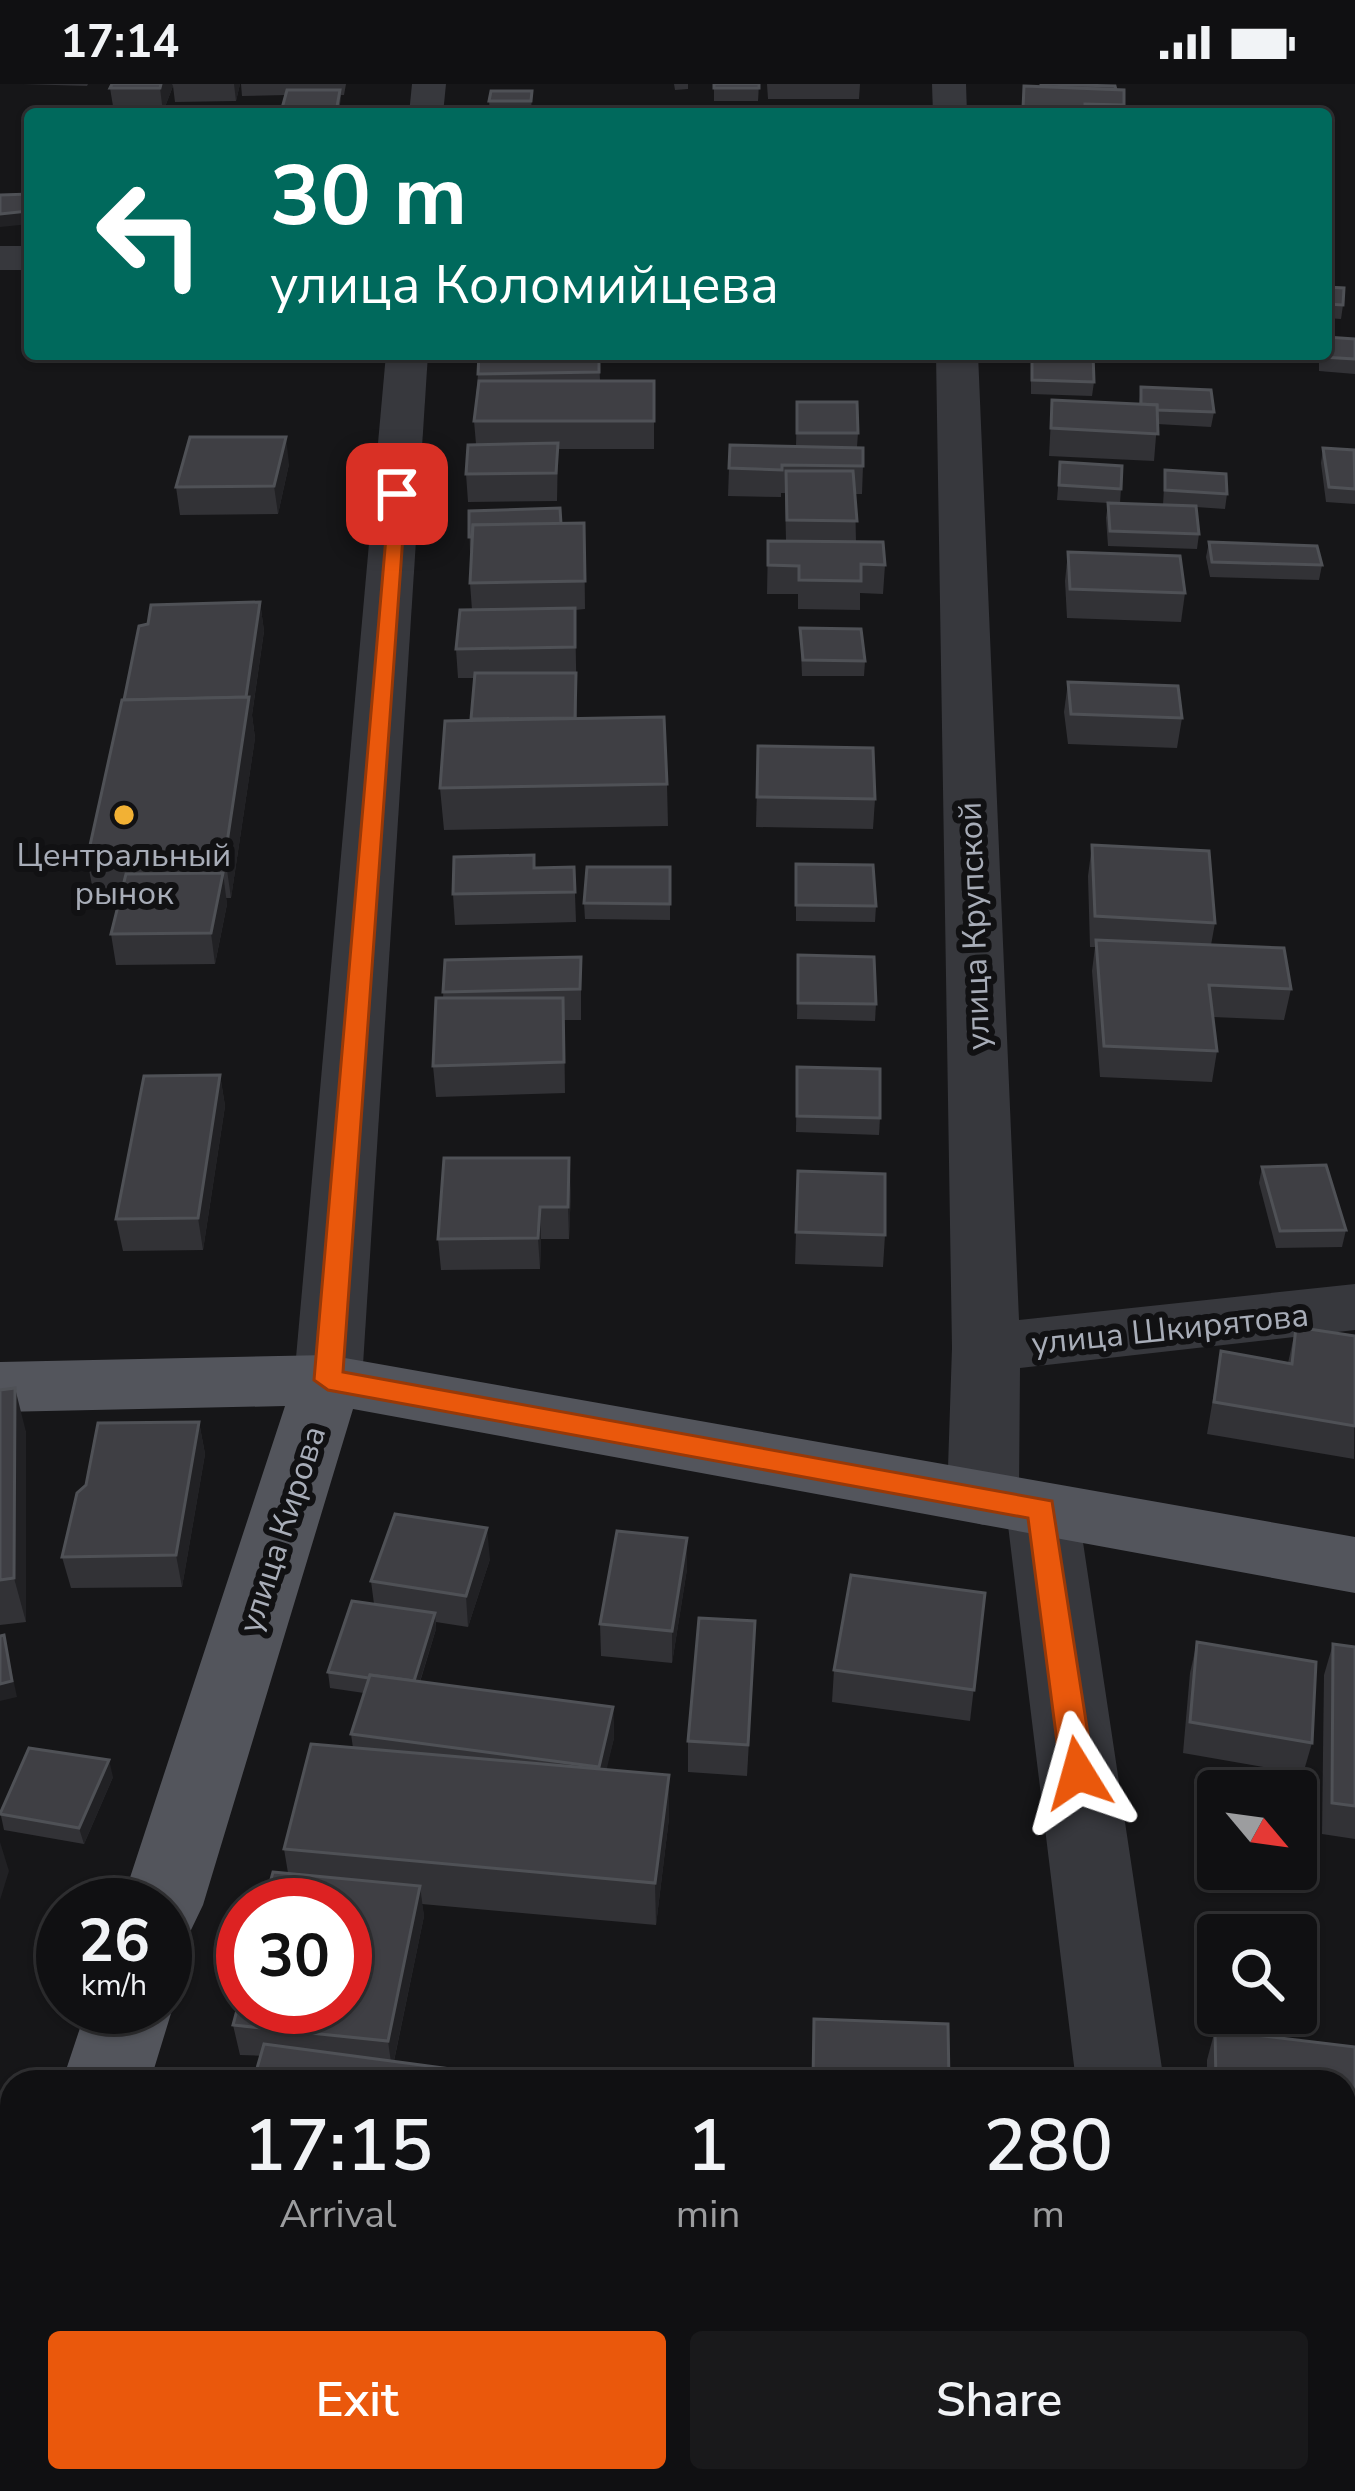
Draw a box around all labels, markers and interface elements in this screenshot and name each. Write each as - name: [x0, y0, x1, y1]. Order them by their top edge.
- text: 17:14: [60, 12, 179, 73]
- text: 30 m: [270, 139, 467, 254]
- icon: left: [72, 156, 228, 312]
- text: улица Коломийцева: [270, 248, 779, 322]
- pin: [346, 443, 448, 545]
- icon: arrive: [364, 461, 430, 527]
- street label: улица Крупской: [948, 801, 1001, 1051]
- marker: Центральный рынок: [111, 802, 137, 828]
- place label: Центральный рынок: [17, 833, 231, 916]
- street label: улица Шкирятова: [1029, 1293, 1311, 1366]
- street label: улица Кирова: [228, 1420, 337, 1639]
- position arrow: [1015, 1710, 1141, 1836]
- north arrow: [1197, 1770, 1317, 1890]
- map controls: [1197, 1770, 1317, 2034]
- speed limit sign: 30: [216, 1878, 372, 2034]
- text: 26: [78, 1900, 150, 1982]
- button: search: [1197, 1914, 1317, 2034]
- text: km/h: [81, 1965, 147, 2006]
- text: 17:15: [243, 2097, 433, 2195]
- text: 1: [687, 2097, 730, 2195]
- text: 280: [983, 2097, 1113, 2195]
- text: Arrival: [279, 2188, 397, 2241]
- text: min: [676, 2188, 740, 2241]
- text: m: [1031, 2188, 1065, 2241]
- button: Exit: [48, 2331, 666, 2469]
- button: Share: [690, 2331, 1308, 2469]

